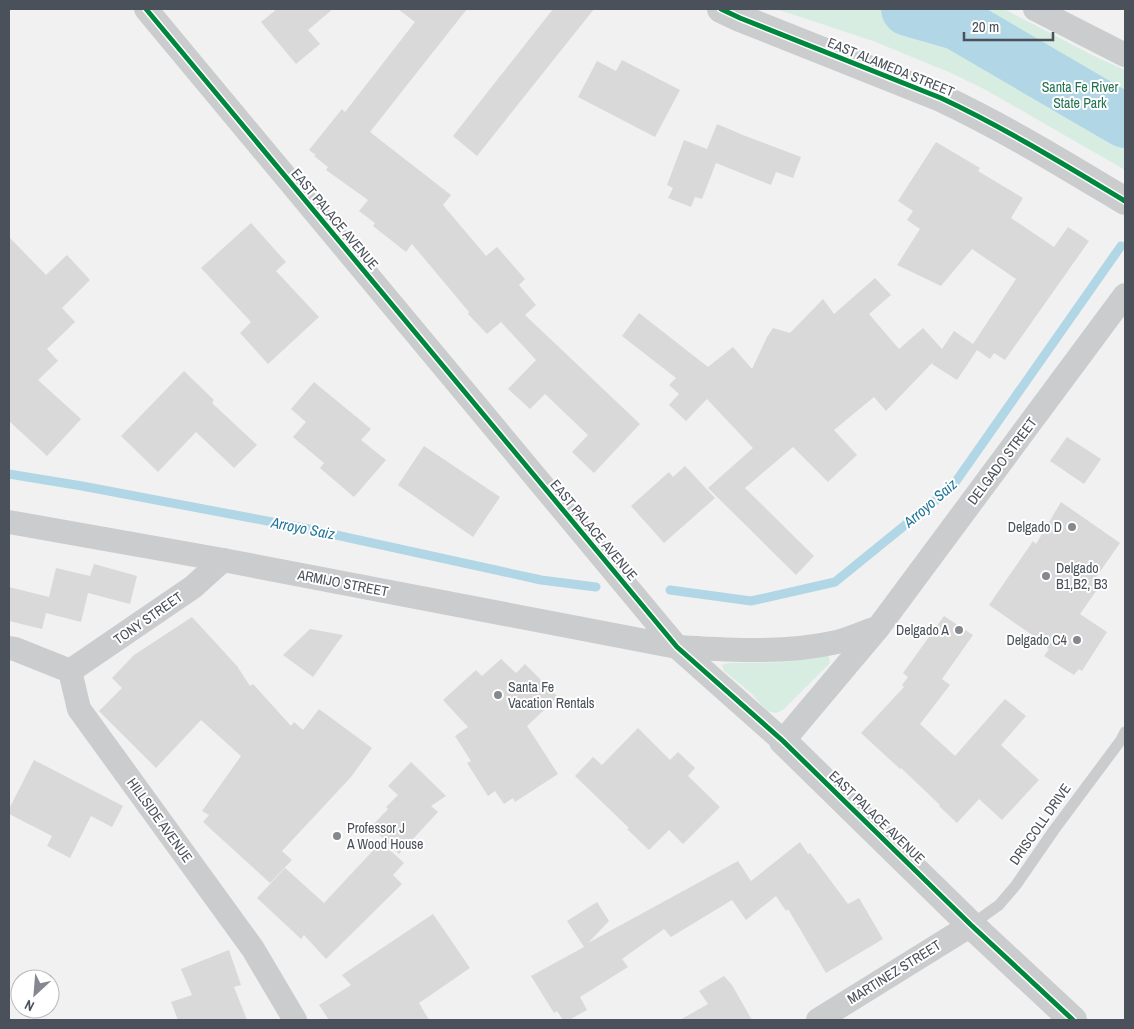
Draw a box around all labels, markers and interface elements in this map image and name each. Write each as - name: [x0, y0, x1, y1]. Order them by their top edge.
- scale bar: [964, 10, 1053, 42]
- text: 20 m: [972, 16, 999, 37]
- street label: EAST ALAMEDA STREET: [825, 33, 957, 101]
- park label: Santa Fe River State Park: [1042, 78, 1118, 112]
- street label: EAST PALACE AVENUE: [287, 165, 383, 273]
- street label: DELGADO STREET: [963, 414, 1041, 508]
- water label: Arroyo Saiz: [898, 473, 962, 533]
- street label: EAST PALACE AVENUE: [546, 476, 642, 584]
- water label: Arroyo Saiz: [268, 511, 337, 545]
- place label: Delgado D: [1008, 518, 1062, 536]
- marker: Delgado D: [1066, 521, 1078, 533]
- place label: Delgado B1,B2, B3: [1056, 559, 1108, 593]
- street label: ARMIJO STREET: [295, 565, 390, 601]
- marker: Delgado B1,B2, B3: [1040, 570, 1052, 582]
- street label: TONY STREET: [110, 588, 186, 648]
- place label: Delgado A: [896, 621, 949, 639]
- marker: Delgado A: [953, 624, 965, 636]
- place label: Delgado C4: [1006, 631, 1068, 649]
- marker: Delgado C4: [1071, 634, 1083, 646]
- place label: Santa Fe Vacation Rentals: [508, 678, 595, 712]
- marker: Santa Fe Vacation Rentals: [492, 689, 504, 701]
- street label: EAST PALACE AVENUE: [825, 767, 929, 867]
- street label: HILLSIDE AVENUE: [123, 774, 197, 866]
- street label: DRISCOLL DRIVE: [1005, 780, 1075, 868]
- place label: Professor J A Wood House: [346, 819, 423, 853]
- marker: Professor J A Wood House: [331, 830, 343, 842]
- street label: MARTINEZ STREET: [844, 936, 944, 1008]
- north arrow: [10, 969, 60, 1019]
- text: N: [22, 996, 37, 1016]

